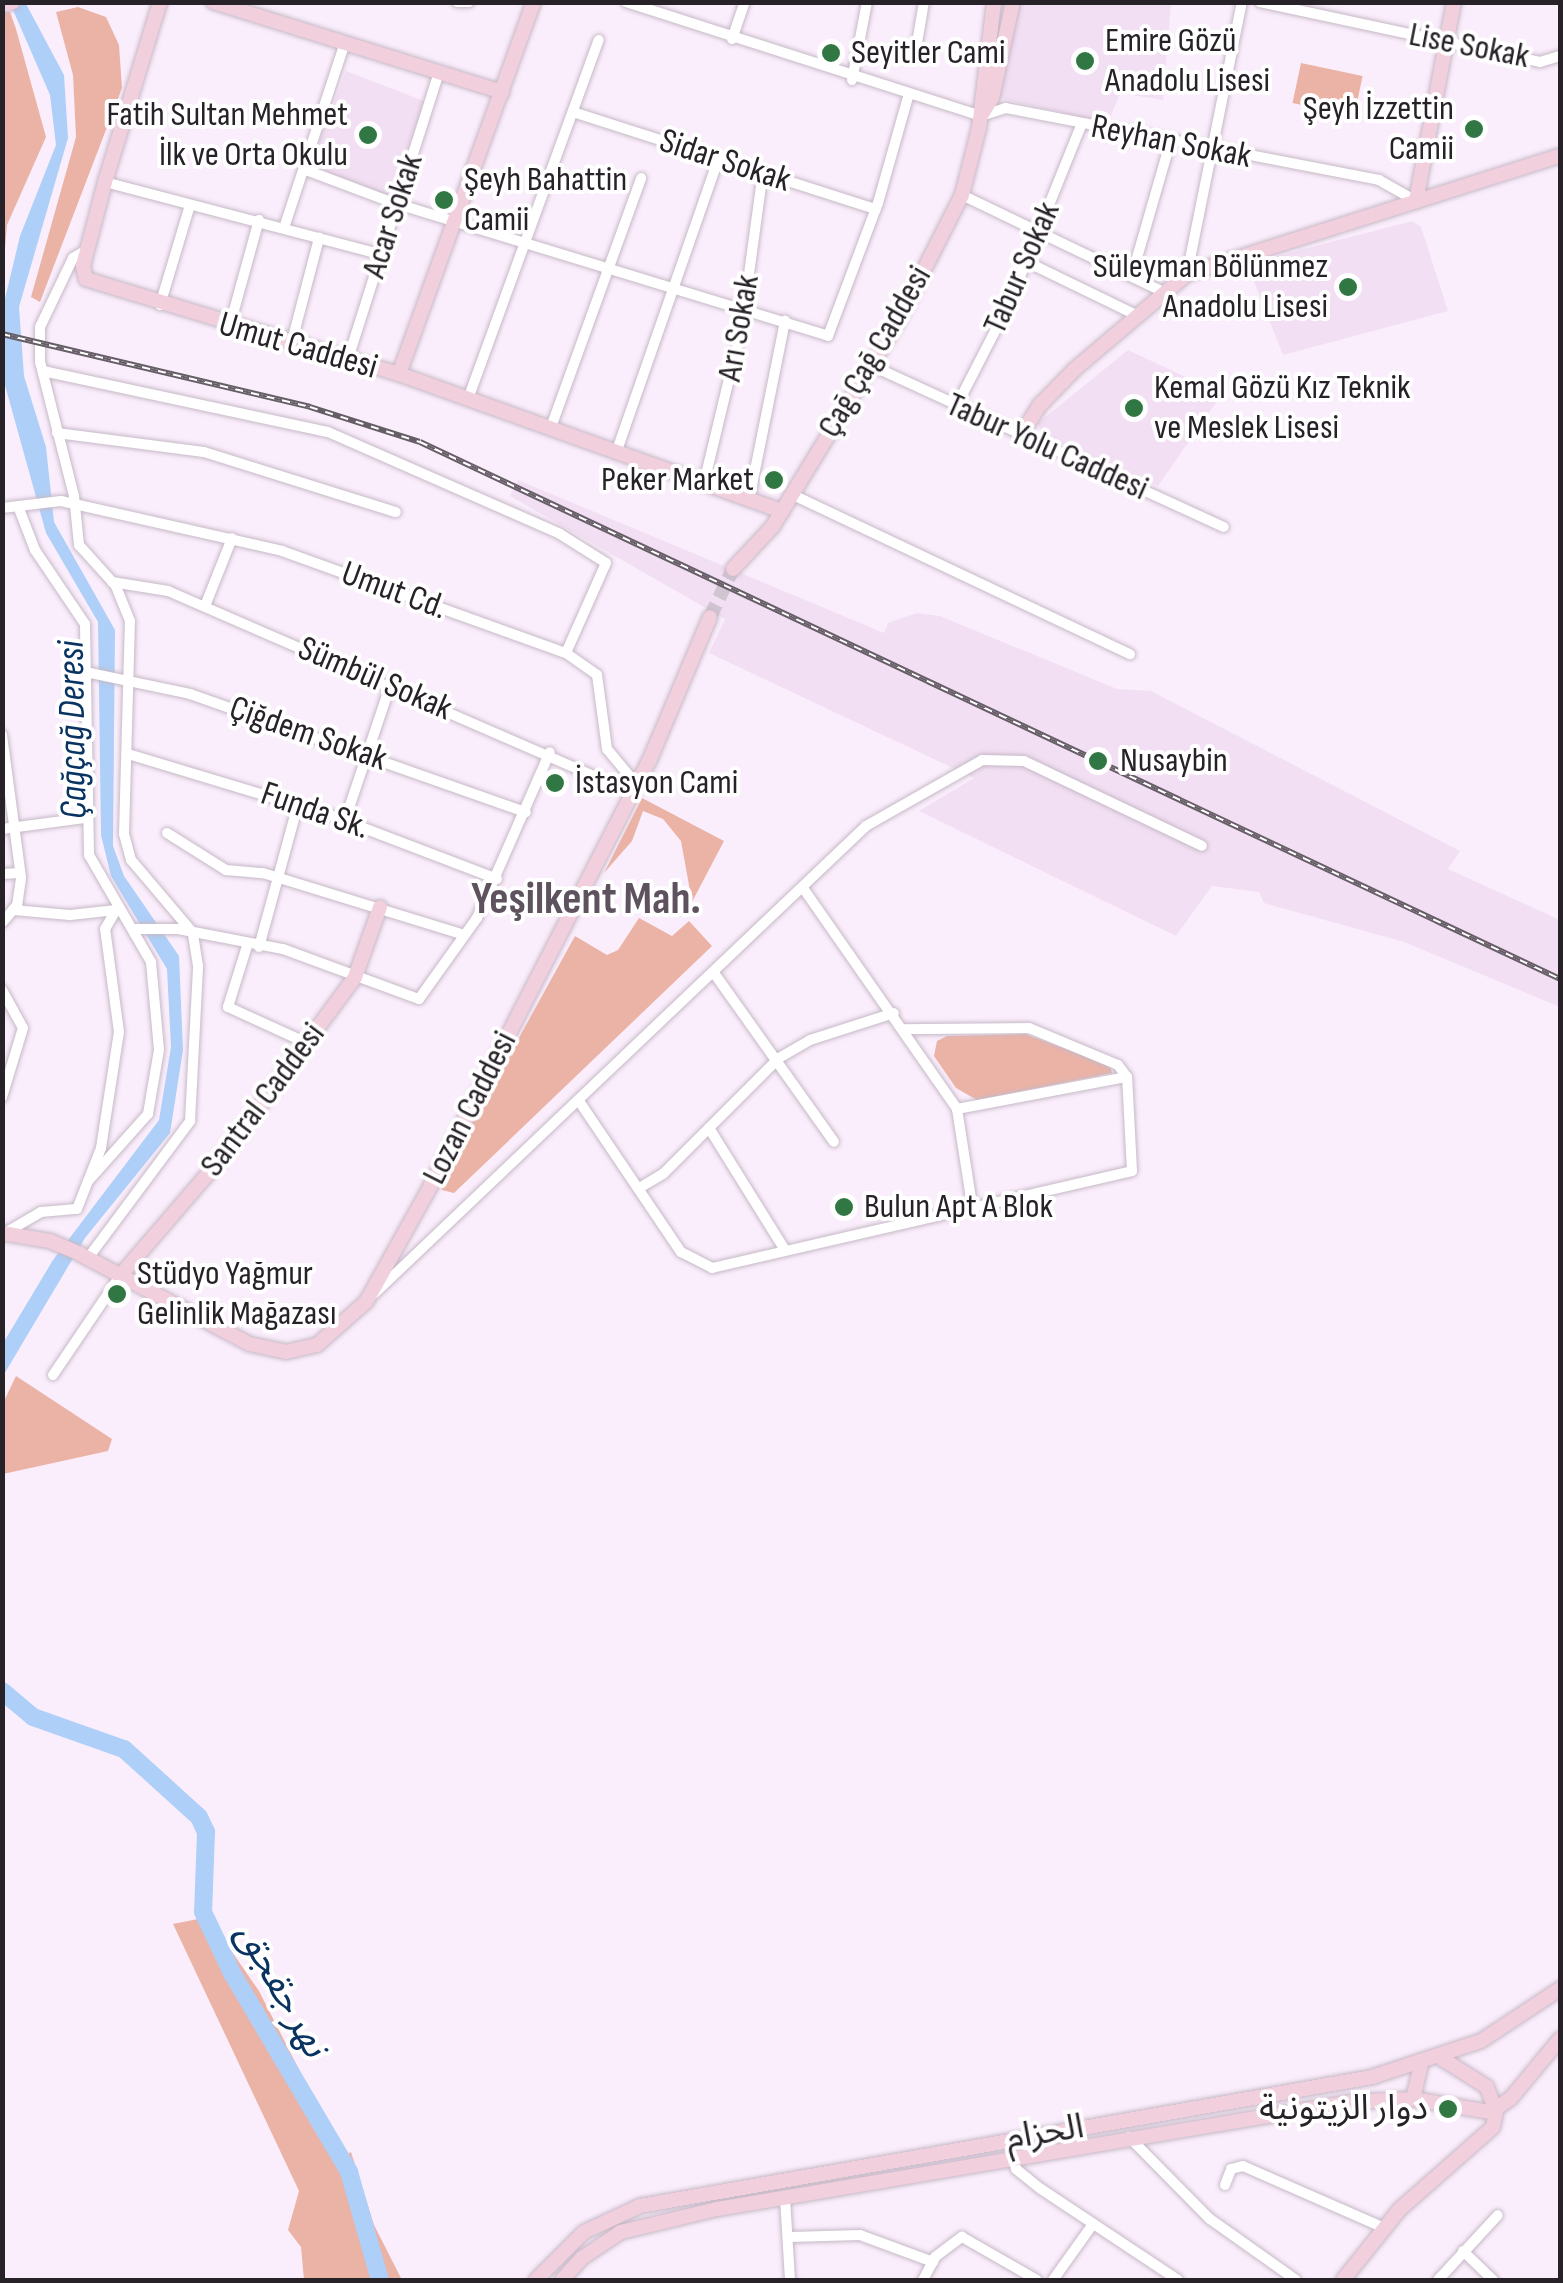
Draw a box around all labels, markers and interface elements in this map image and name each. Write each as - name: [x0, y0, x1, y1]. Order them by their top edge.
- street label: Lise Sokak: [1405, 14, 1533, 78]
- place label: Emire Gözü Anadolu Lisesi: [1105, 20, 1270, 102]
- place label: Seyitler Cami: [851, 32, 1006, 74]
- marker: Seyitler Cami: [820, 42, 842, 64]
- marker: Emire Gözü Anadolu Lisesi: [1074, 50, 1096, 72]
- place label: Şeyh İzzettin Camii: [1303, 88, 1454, 170]
- place label: Fatih Sultan Mehmet İlk ve Orta Okulu: [107, 94, 348, 176]
- street label: Reyhan Sokak: [1088, 106, 1254, 178]
- marker: Şeyh İzzettin Camii: [1463, 118, 1485, 140]
- street label: Sidar Sokak: [654, 120, 796, 202]
- marker: Fatih Sultan Mehmet İlk ve Orta Okulu: [357, 124, 379, 146]
- street label: Acar Sokak: [353, 149, 433, 283]
- place label: Şeyh Bahattin Camii: [464, 159, 627, 241]
- marker: Şeyh Bahattin Camii: [433, 189, 455, 211]
- street label: Tabur Sokak: [974, 196, 1070, 340]
- place label: Süleyman Bölünmez Anadolu Lisesi: [1093, 246, 1328, 328]
- street label: Çağ Çağ Caddesi: [809, 259, 941, 445]
- street label: Arı Sokak: [709, 271, 769, 385]
- marker: Süleyman Bölünmez Anadolu Lisesi: [1337, 276, 1359, 298]
- street label: Umut Caddesi: [214, 303, 382, 389]
- place label: Kemal Gözü Kız Teknik ve Meslek Lisesi: [1154, 367, 1410, 449]
- street label: Tabur Yolu Caddesi: [940, 384, 1154, 510]
- marker: Kemal Gözü Kız Teknik ve Meslek Lisesi: [1123, 397, 1145, 419]
- place label: Peker Market: [601, 459, 754, 501]
- marker: Peker Market: [763, 469, 785, 491]
- street label: Umut Cd.: [336, 553, 452, 629]
- street label: Sümbül Sokak: [292, 628, 458, 730]
- water label: Çağçağ Deresi: [49, 640, 97, 820]
- street label: Çiğdem Sokak: [224, 687, 392, 781]
- place label: Nusaybin: [1120, 740, 1228, 782]
- marker: Nusaybin: [1085, 748, 1111, 774]
- place label: İstasyon Cami: [575, 762, 738, 804]
- marker: İstasyon Cami: [544, 772, 566, 794]
- street label: Funda Sk.: [255, 773, 375, 849]
- district label: Yeşilkent Mah.: [471, 873, 701, 927]
- street label: Santral Caddesi: [192, 1015, 334, 1185]
- street label: Lozan Caddesi: [414, 1025, 526, 1191]
- place label: Bulun Apt A Blok: [864, 1186, 1053, 1228]
- marker: Bulun Apt A Blok: [833, 1196, 855, 1218]
- place label: Stüdyo Yağmur Gelinlik Mağazası: [137, 1253, 336, 1335]
- marker: Stüdyo Yağmur Gelinlik Mağazası: [106, 1283, 128, 1305]
- water label: نهر جقجق: [227, 1915, 337, 2065]
- place label: دوار الزيتونية: [1259, 2088, 1428, 2130]
- marker: دوار الزيتونية: [1437, 2098, 1459, 2120]
- street label: الحزام: [1003, 2106, 1087, 2160]

